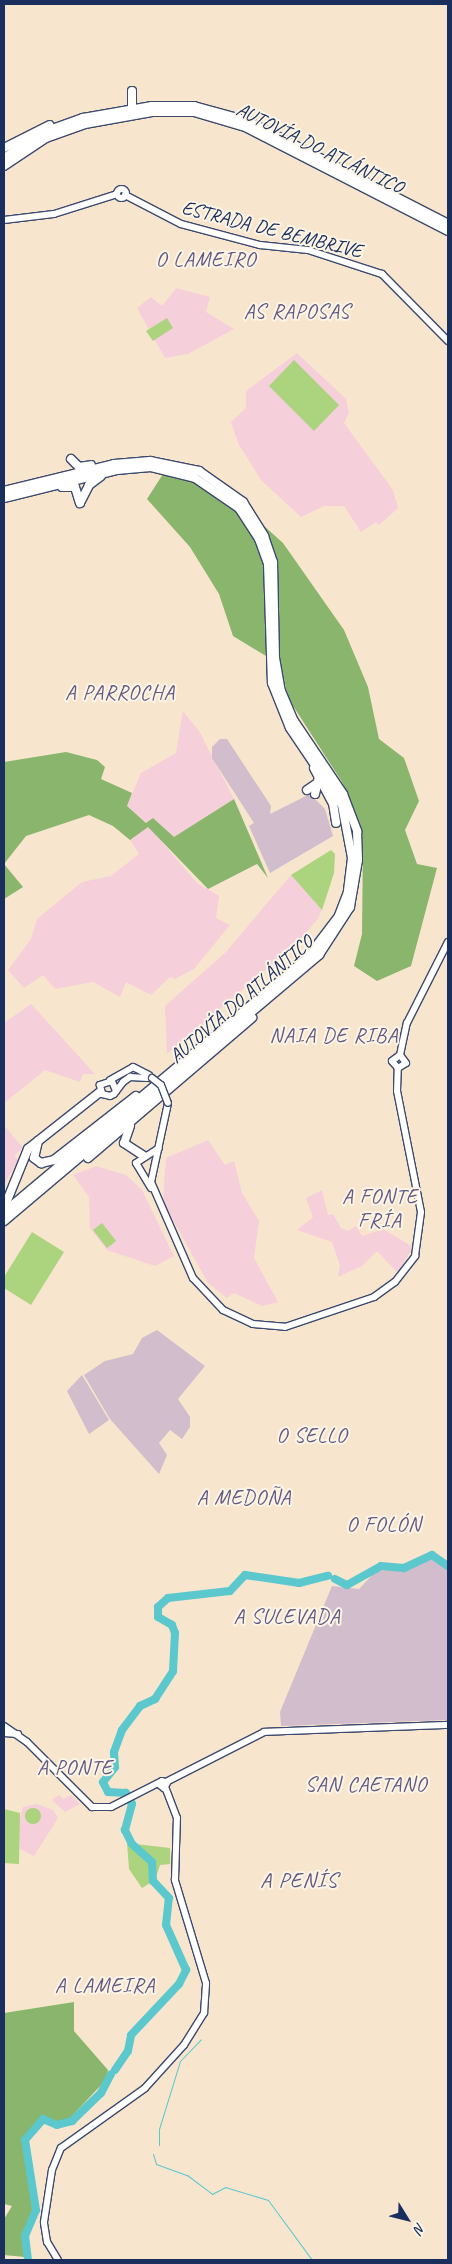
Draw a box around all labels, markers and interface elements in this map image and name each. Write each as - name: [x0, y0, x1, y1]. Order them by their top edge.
- street label: AUTOVÍA DO ATLÁNTICO: [233, 97, 407, 199]
- street label: ESTRADA DE BEMBRIVE: [179, 195, 365, 263]
- district label: O LAMEIRO: [155, 246, 257, 272]
- district label: AS RAPOSAS: [243, 298, 351, 324]
- district label: A PARROCHA: [65, 679, 175, 705]
- street label: AUTOVÍA DO ATLÁNTICO: [164, 930, 318, 1068]
- district label: NAIA DE RIBA: [268, 1022, 400, 1048]
- district label: A FONTE FRÍA: [341, 1183, 419, 1233]
- district label: O SELLO: [276, 1422, 348, 1448]
- district label: A MEDOÑA: [196, 1484, 292, 1510]
- district label: O FOLÓN: [346, 1511, 422, 1537]
- district label: A SULEVADA: [232, 1603, 342, 1629]
- district label: A PONTE: [36, 1754, 114, 1780]
- district label: SAN CAETANO: [304, 1771, 428, 1797]
- district label: A PENÍS: [260, 1868, 338, 1894]
- district label: A LAMEIRA: [54, 1972, 156, 1998]
- north arrow: [382, 2194, 432, 2244]
- text: N: [410, 2220, 429, 2237]

